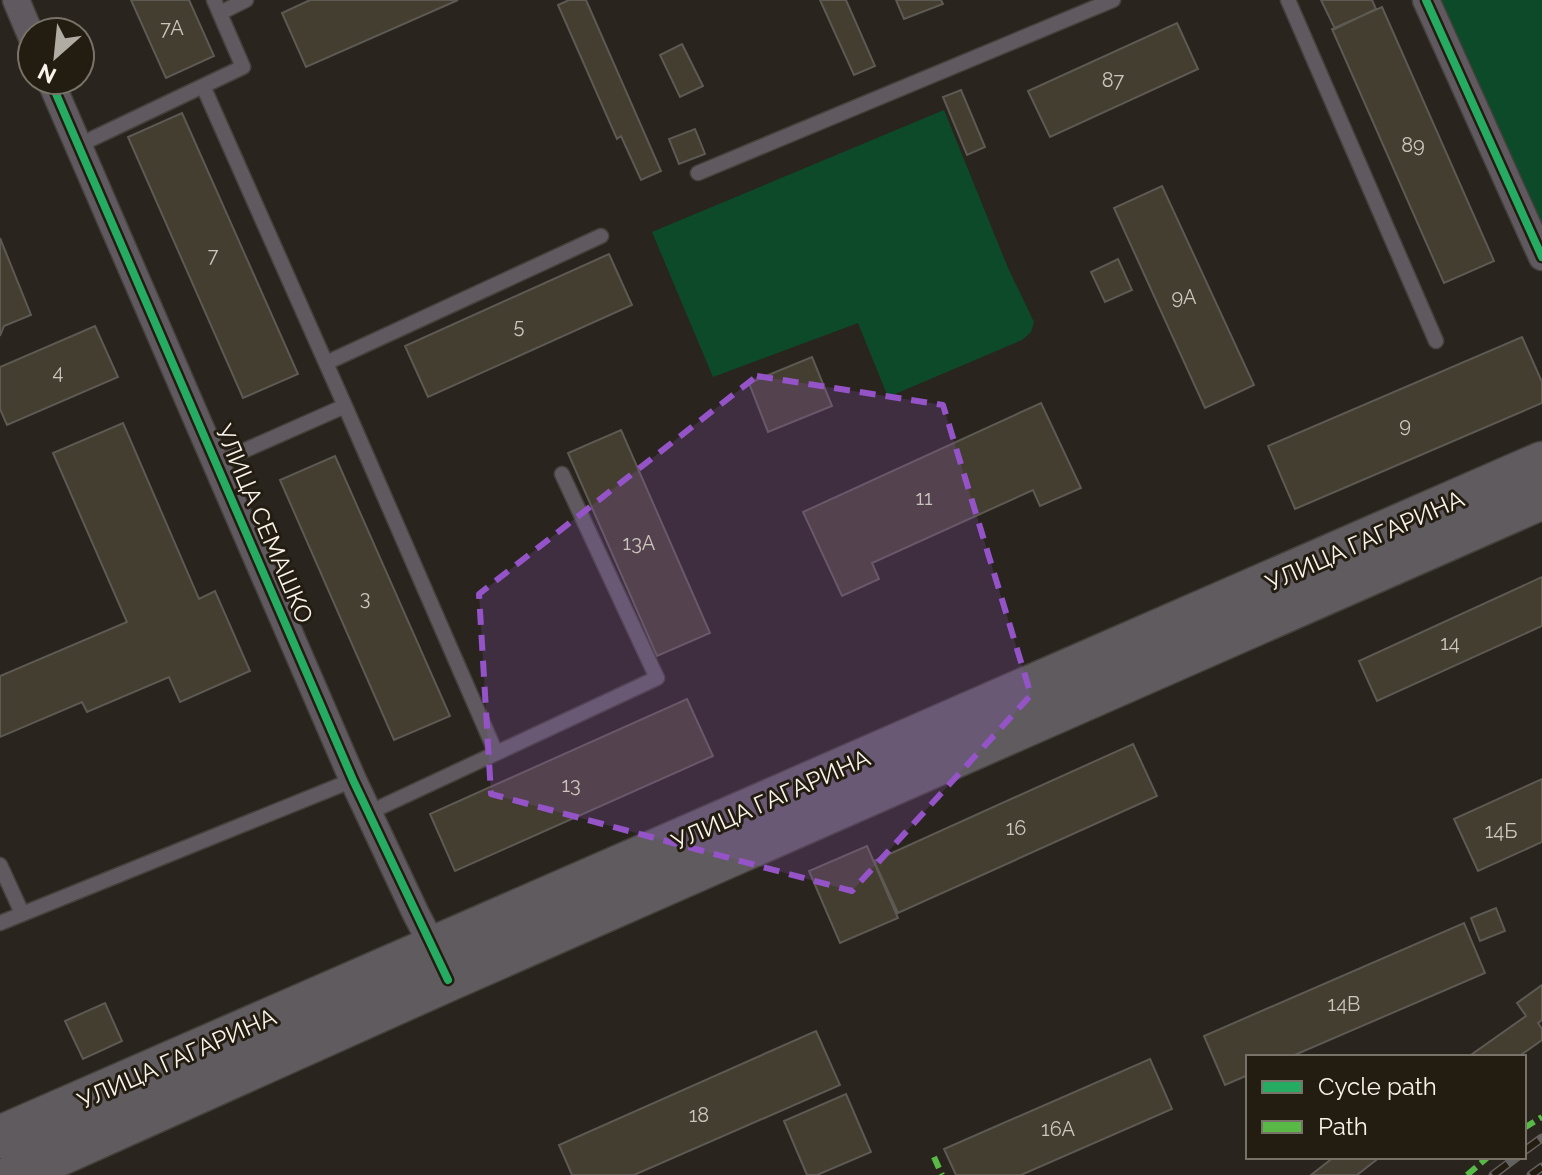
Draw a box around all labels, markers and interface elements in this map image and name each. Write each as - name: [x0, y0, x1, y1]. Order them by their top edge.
- north arrow: [16, 16, 96, 96]
- house number: 7А: [160, 16, 184, 40]
- text: N: [34, 58, 60, 89]
- house number: 87: [1102, 68, 1125, 92]
- house number: 89: [1401, 133, 1425, 157]
- house number: 7: [208, 243, 219, 267]
- house number: 9А: [1171, 285, 1197, 309]
- house number: 5: [514, 314, 525, 338]
- house number: 4: [53, 360, 64, 384]
- house number: 9: [1399, 413, 1411, 437]
- street label: УЛИЦА СЕМАШКО: [209, 420, 319, 628]
- street label: УЛИЦА ГАГАРИНА: [1261, 484, 1468, 597]
- house number: 11: [915, 486, 933, 510]
- house number: 13А: [623, 531, 656, 555]
- house number: 3: [360, 586, 370, 610]
- house number: 14: [1440, 631, 1460, 655]
- street label: УЛИЦА ГАГАРИНА: [667, 743, 874, 856]
- house number: 13: [561, 773, 581, 797]
- house number: 16: [1006, 816, 1026, 840]
- house number: 14Б: [1485, 819, 1517, 843]
- house number: 14В: [1328, 992, 1360, 1016]
- street label: УЛИЦА ГАГАРИНА: [73, 1002, 280, 1115]
- legend: [1246, 1055, 1526, 1159]
- text: Cycle path: [1318, 1072, 1437, 1101]
- house number: 18: [689, 1103, 709, 1127]
- text: Path: [1318, 1112, 1368, 1141]
- house number: 16А: [1041, 1117, 1075, 1141]

